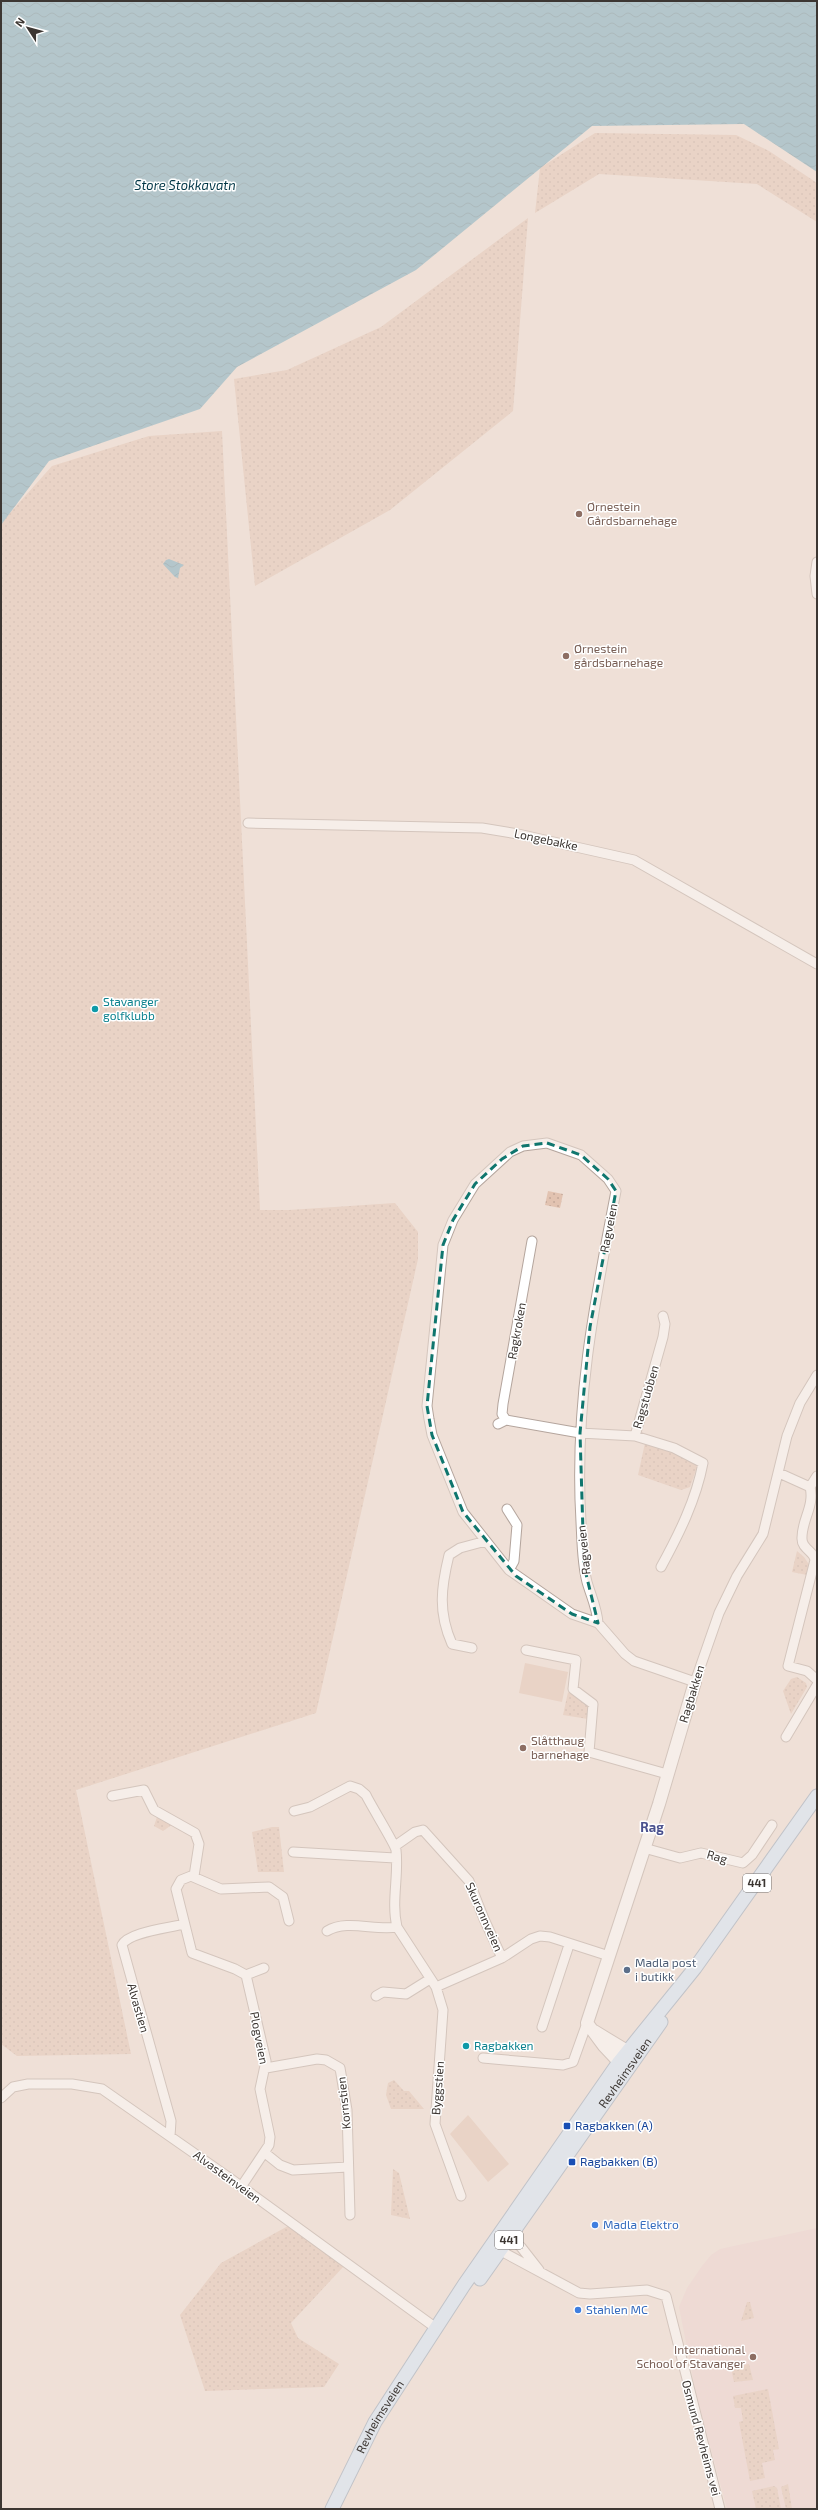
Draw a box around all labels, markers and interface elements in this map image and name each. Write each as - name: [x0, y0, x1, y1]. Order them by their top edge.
- north arrow: [8, 8, 48, 48]
- text: N: [12, 15, 27, 29]
- water label: Store Stokkavatn: [134, 177, 236, 193]
- place label: Ørnestein Gårdsbarnehage: [587, 499, 677, 527]
- marker: Ørnestein Gårdsbarnehage: [574, 509, 584, 519]
- place label: Ørnestein gårdsbarnehage: [574, 641, 663, 669]
- marker: Ørnestein gårdsbarnehage: [561, 651, 571, 661]
- street label: Longebakke: [513, 825, 579, 853]
- place label: Stavanger golfklubb: [103, 994, 159, 1022]
- marker: Stavanger golfklubb: [90, 1004, 100, 1014]
- street label: Ragveien: [596, 1202, 620, 1254]
- street label: Ragkroken: [504, 1301, 528, 1360]
- street label: Ragstubben: [629, 1363, 661, 1430]
- street label: Ragveien: [573, 1525, 593, 1576]
- street label: Ragbakken: [676, 1663, 706, 1724]
- place label: Slåtthaug barnehage: [531, 1733, 589, 1761]
- marker: Slåtthaug barnehage: [518, 1743, 528, 1753]
- district label: Rag: [640, 1819, 664, 1835]
- street label: Rag: [705, 1846, 729, 1866]
- road number: 441: [743, 1874, 771, 1892]
- street label: Skuronnveien: [463, 1880, 506, 1953]
- place label: Madla post i butikk: [635, 1955, 697, 1983]
- marker: Madla post i butikk: [622, 1965, 632, 1975]
- street label: Alvastien: [125, 1981, 153, 2034]
- street label: Plogveien: [248, 2010, 272, 2065]
- street label: Revheimsveien: [595, 2035, 654, 2110]
- place label: Ragbakken: [474, 2038, 534, 2052]
- marker: Ragbakken: [461, 2041, 471, 2051]
- street label: Byggstien: [428, 2060, 446, 2115]
- street label: Kornstien: [333, 2076, 353, 2130]
- place label: Ragbakken (A): [575, 2118, 653, 2132]
- marker: Ragbakken (A): [562, 2121, 572, 2131]
- street label: Alvasteinveien: [191, 2147, 264, 2205]
- place label: Ragbakken (B): [580, 2154, 658, 2168]
- marker: Ragbakken (B): [567, 2157, 577, 2167]
- place label: Madla Elektro: [603, 2217, 679, 2231]
- marker: Madla Elektro: [590, 2220, 600, 2230]
- road number: 441: [495, 2231, 523, 2249]
- place label: Stahlen MC: [586, 2302, 648, 2316]
- marker: Stahlen MC: [573, 2305, 583, 2315]
- place label: International School of Stavanger: [636, 2342, 745, 2370]
- marker: International School of Stavanger: [748, 2352, 758, 2362]
- street label: Revheimsveien: [353, 2377, 406, 2455]
- street label: Osmund Revheims vei: [680, 2378, 724, 2497]

